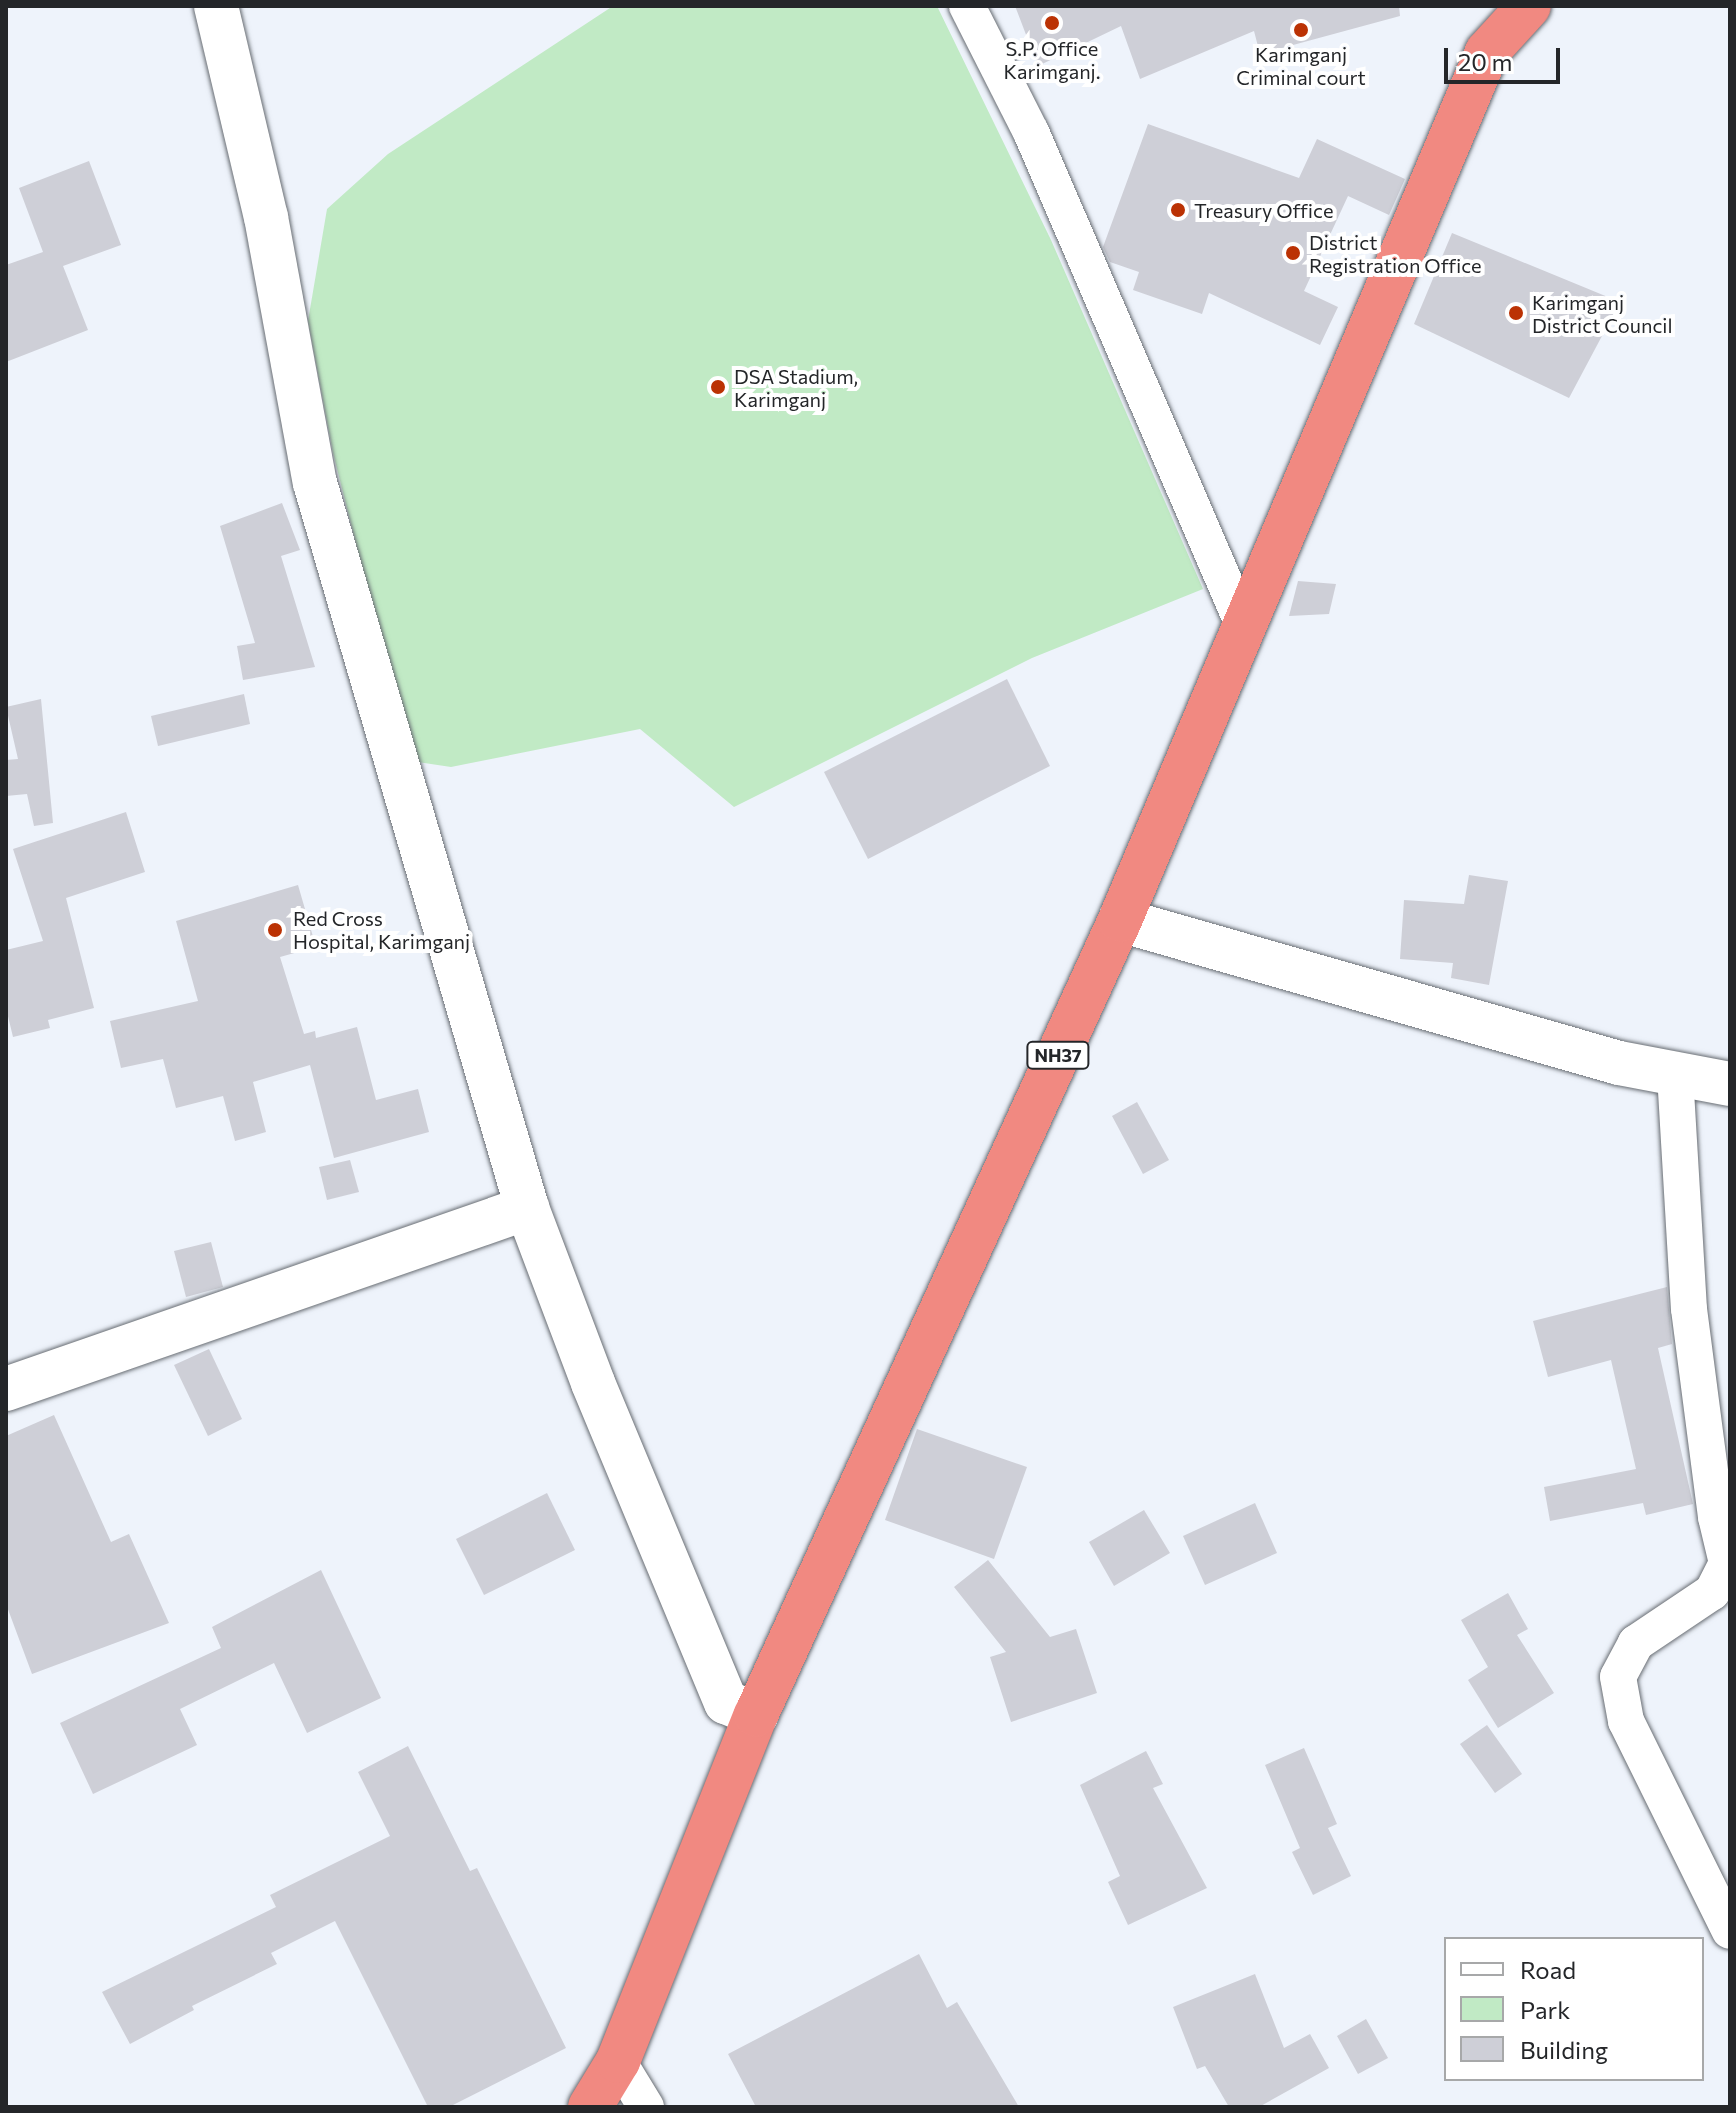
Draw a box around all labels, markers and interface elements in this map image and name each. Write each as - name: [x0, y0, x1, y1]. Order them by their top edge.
- marker: S.P. Office Karimganj.: [1043, 14, 1061, 32]
- marker: Karimganj Criminal court: [1292, 21, 1310, 39]
- scale bar: [1448, 32, 1564, 82]
- place label: S.P. Office Karimganj.: [1004, 36, 1100, 83]
- place label: Karimganj Criminal court: [1236, 42, 1366, 89]
- text: 20 m: [1458, 47, 1512, 76]
- place label: Treasury Office: [1194, 198, 1334, 222]
- marker: Treasury Office: [1169, 201, 1187, 219]
- place label: District Registration Office: [1309, 230, 1482, 277]
- marker: District Registration Office: [1284, 244, 1302, 262]
- place label: Karimganj District Council: [1532, 290, 1673, 337]
- marker: Karimganj District Council: [1507, 304, 1525, 322]
- place label: DSA Stadium, Karimganj: [734, 364, 858, 411]
- marker: DSA Stadium, Karimganj: [709, 378, 727, 396]
- place label: Red Cross Hospital, Karimganj: [293, 906, 470, 953]
- marker: Red Cross Hospital, Karimganj: [264, 919, 286, 941]
- road number: NH37: [1026, 1041, 1090, 1069]
- legend: [1444, 1937, 1704, 2081]
- text: Road: [1520, 1955, 1576, 1984]
- text: Park: [1520, 1995, 1570, 2024]
- text: Building: [1520, 2035, 1608, 2064]

